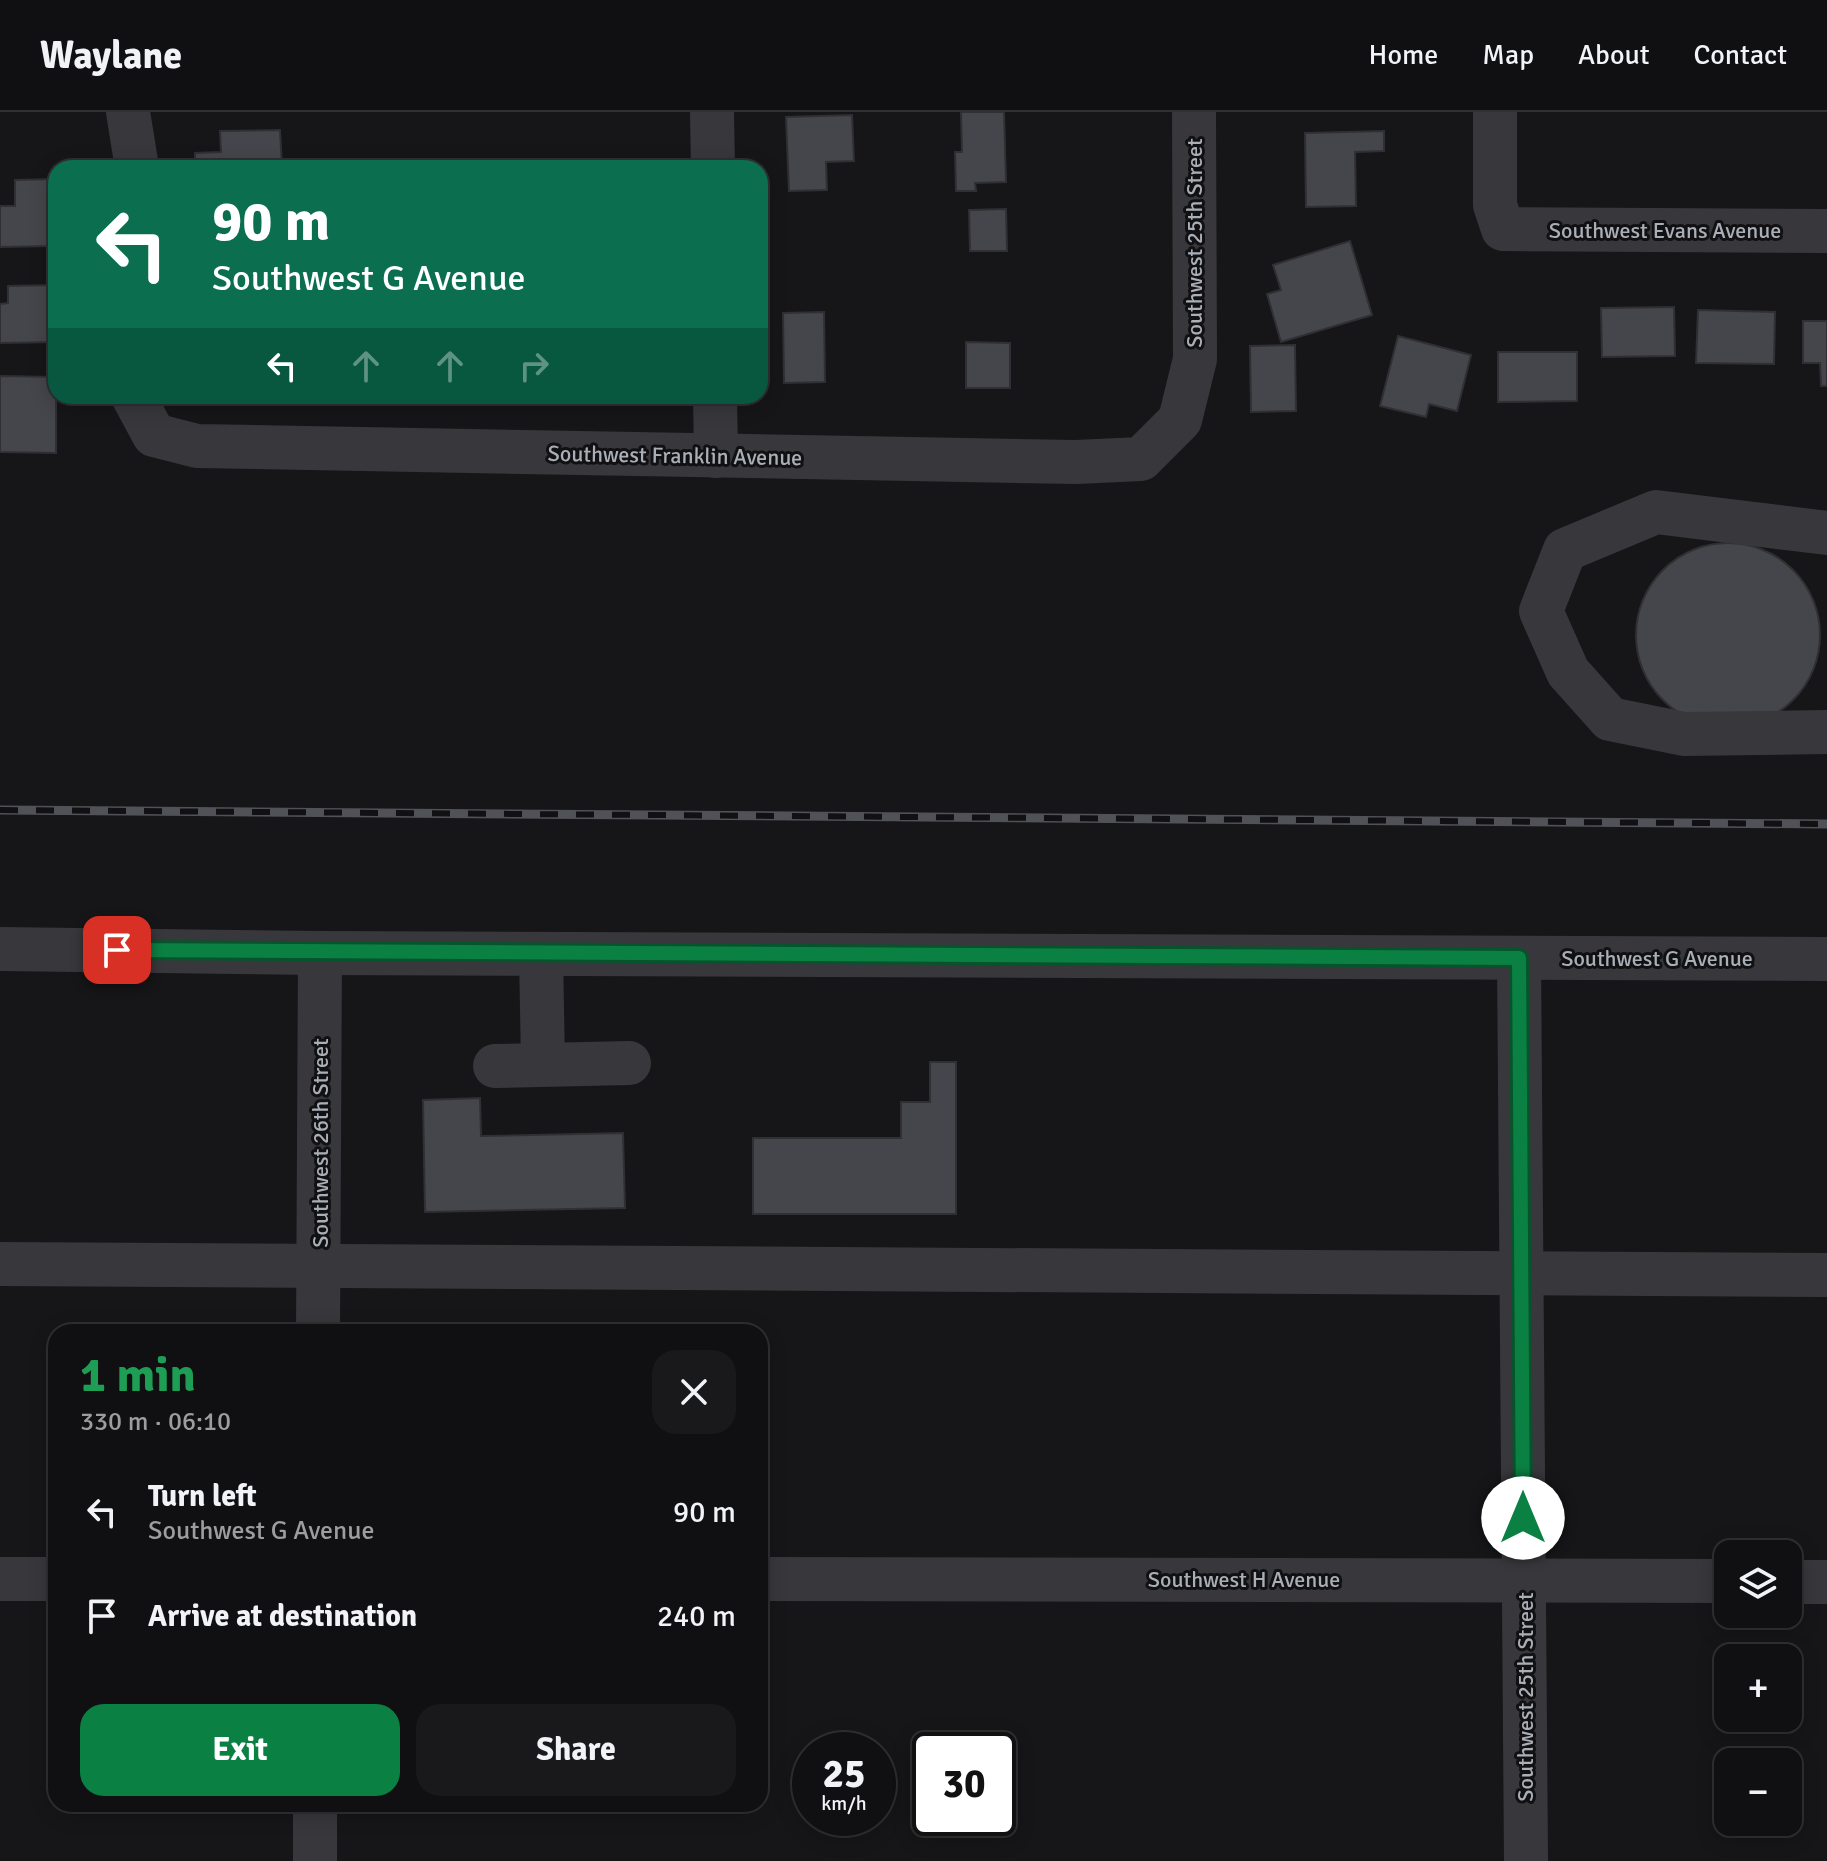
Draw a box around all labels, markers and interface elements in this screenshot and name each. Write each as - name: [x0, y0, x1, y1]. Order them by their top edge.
- text: Waylane: [40, 32, 182, 79]
- text: Home: [1369, 38, 1438, 72]
- text: Map: [1482, 38, 1534, 72]
- text: About: [1578, 38, 1650, 72]
- text: Contact: [1694, 38, 1787, 72]
- street label: Southwest 25th Street: [1181, 138, 1208, 348]
- text: 90 m: [212, 187, 330, 256]
- icon: left: [80, 192, 184, 296]
- street label: Southwest Evans Avenue: [1549, 217, 1781, 244]
- text: Southwest G Avenue: [212, 256, 526, 301]
- icon: left: [260, 344, 304, 388]
- icon: ahead: [344, 344, 388, 388]
- icon: ahead: [428, 344, 472, 388]
- icon: right: [512, 344, 556, 388]
- street label: Southwest Franklin Avenue: [547, 440, 802, 471]
- pin: [83, 916, 151, 984]
- icon: arrive: [95, 928, 139, 972]
- street label: Southwest G Avenue: [1561, 945, 1753, 972]
- street label: Southwest 26th Street: [307, 1038, 334, 1248]
- text: 1 min: [80, 1346, 196, 1405]
- button: close: [652, 1350, 736, 1434]
- text: 330 m · 06:10: [80, 1406, 231, 1438]
- position arrow: [1481, 1476, 1565, 1560]
- text: Turn left: [148, 1478, 257, 1515]
- icon: left: [80, 1490, 124, 1534]
- text: 90 m: [673, 1494, 736, 1531]
- text: Southwest G Avenue: [148, 1515, 374, 1547]
- map controls: [1714, 1540, 1802, 1836]
- button: layers: [1714, 1540, 1802, 1628]
- street label: Southwest H Avenue: [1148, 1566, 1340, 1593]
- street label: Southwest 25th Street: [1512, 1592, 1539, 1802]
- icon: arrive: [80, 1594, 124, 1638]
- text: Arrive at destination: [148, 1598, 417, 1635]
- text: 240 m: [657, 1598, 736, 1635]
- button: +: [1714, 1644, 1802, 1732]
- button: Exit: [80, 1704, 400, 1796]
- button: Share: [416, 1704, 736, 1796]
- speed limit sign: 30: [912, 1732, 1016, 1836]
- button: −: [1714, 1748, 1802, 1836]
- text: 25: [822, 1749, 866, 1799]
- text: km/h: [821, 1791, 867, 1816]

